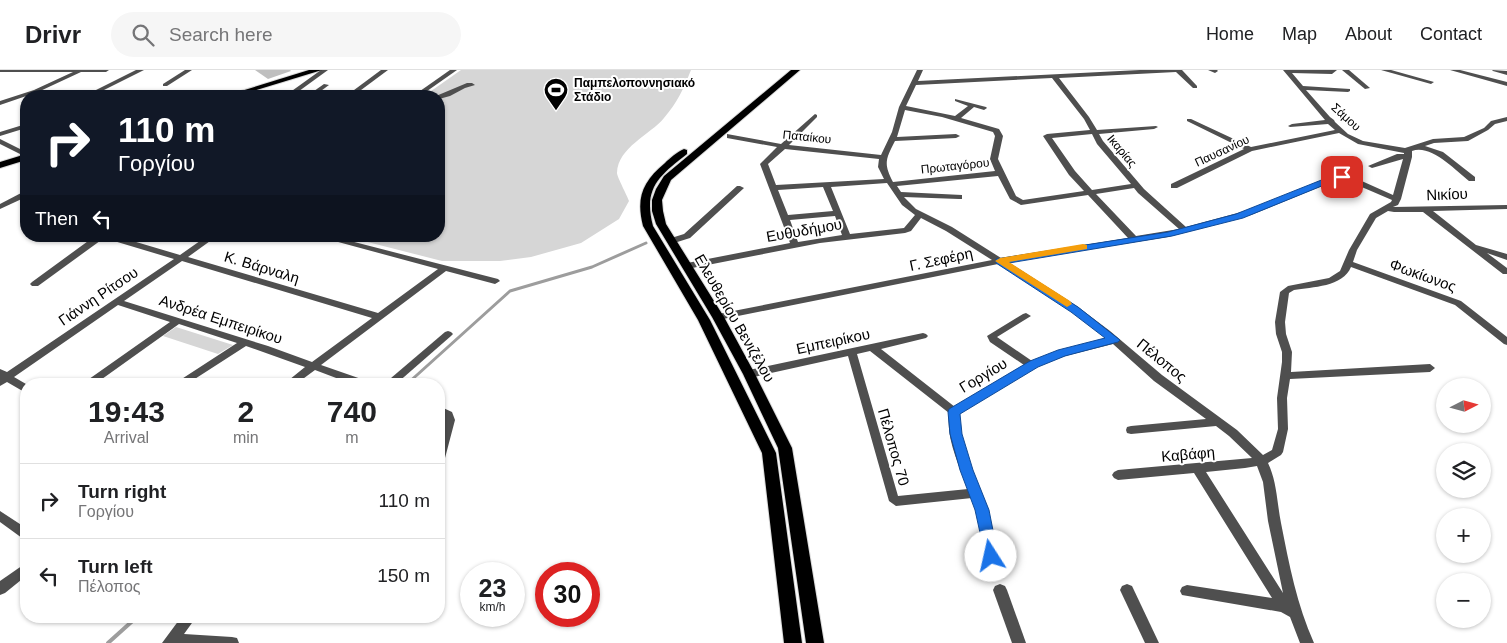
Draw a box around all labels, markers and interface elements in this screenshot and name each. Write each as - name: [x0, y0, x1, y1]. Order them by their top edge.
- search box: [111, 12, 461, 57]
- text: Drivr: [25, 21, 81, 48]
- icon: search: [129, 21, 157, 49]
- text: Search here: [169, 24, 273, 45]
- text: Home: [1206, 24, 1254, 44]
- text: Map: [1282, 24, 1317, 44]
- text: About: [1345, 24, 1392, 44]
- text: Contact: [1420, 24, 1482, 44]
- place label: Παμπελοποννησιακό Στάδιο: [574, 76, 695, 104]
- sports icon: Παμπελοποννησιακό Στάδιο: [543, 77, 569, 111]
- street label: Σάμου: [1328, 100, 1364, 134]
- icon: right: [35, 110, 100, 175]
- text: 110 m: [118, 110, 215, 149]
- street label: Παταίκου: [782, 127, 832, 147]
- street label: Ικαρίας: [1104, 132, 1140, 170]
- street label: Παυσανίου: [1193, 132, 1251, 170]
- text: Γοργίου: [118, 151, 195, 176]
- street label: Πρωταγόρου: [920, 155, 990, 177]
- pin: [1321, 156, 1363, 198]
- icon: arrive: [1328, 163, 1356, 191]
- street label: Νικίου: [1426, 185, 1468, 203]
- icon: left: [88, 205, 116, 233]
- text: Then: [35, 208, 78, 229]
- street label: Ευθυδήμου: [765, 215, 843, 245]
- street label: Γ. Σεφέρη: [908, 244, 974, 274]
- street label: Κ. Βάρναλη: [222, 248, 302, 286]
- street label: Ελευθερίου Βενιζέλου: [691, 251, 779, 385]
- street label: Φωκίωνος: [1388, 255, 1458, 295]
- street label: Γιάννη Ρίτσου: [55, 263, 141, 329]
- street label: Ανδρέα Εμπειρίκου: [157, 291, 285, 347]
- street label: Εμπειρίκου: [795, 325, 871, 357]
- street label: Πέλοπος: [1134, 335, 1190, 385]
- street label: Γοργίου: [956, 354, 1010, 396]
- north arrow: [1436, 378, 1491, 432]
- map controls: [1436, 378, 1491, 628]
- text: 19:43: [88, 395, 165, 428]
- text: 2: [237, 395, 254, 428]
- text: 740: [327, 395, 377, 428]
- street label: Πέλοπος 70: [875, 406, 913, 488]
- text: Arrival: [104, 429, 149, 446]
- text: min: [233, 429, 259, 446]
- text: m: [345, 429, 358, 446]
- street label: Καβάφη: [1160, 443, 1216, 465]
- button: layers: [1436, 443, 1491, 498]
- text: Turn right: [78, 481, 166, 502]
- icon: right: [35, 487, 63, 515]
- text: 110 m: [379, 490, 430, 511]
- text: Γοργίου: [78, 503, 134, 520]
- button: +: [1436, 508, 1491, 563]
- position arrow: [964, 529, 1016, 581]
- text: Turn left: [78, 556, 153, 577]
- icon: left: [35, 562, 63, 590]
- speed limit sign: 30: [535, 562, 600, 627]
- text: 150 m: [377, 565, 430, 586]
- button: −: [1436, 573, 1491, 628]
- text: 23: [479, 574, 506, 602]
- text: Πέλοπος: [78, 578, 141, 595]
- text: km/h: [479, 600, 506, 614]

